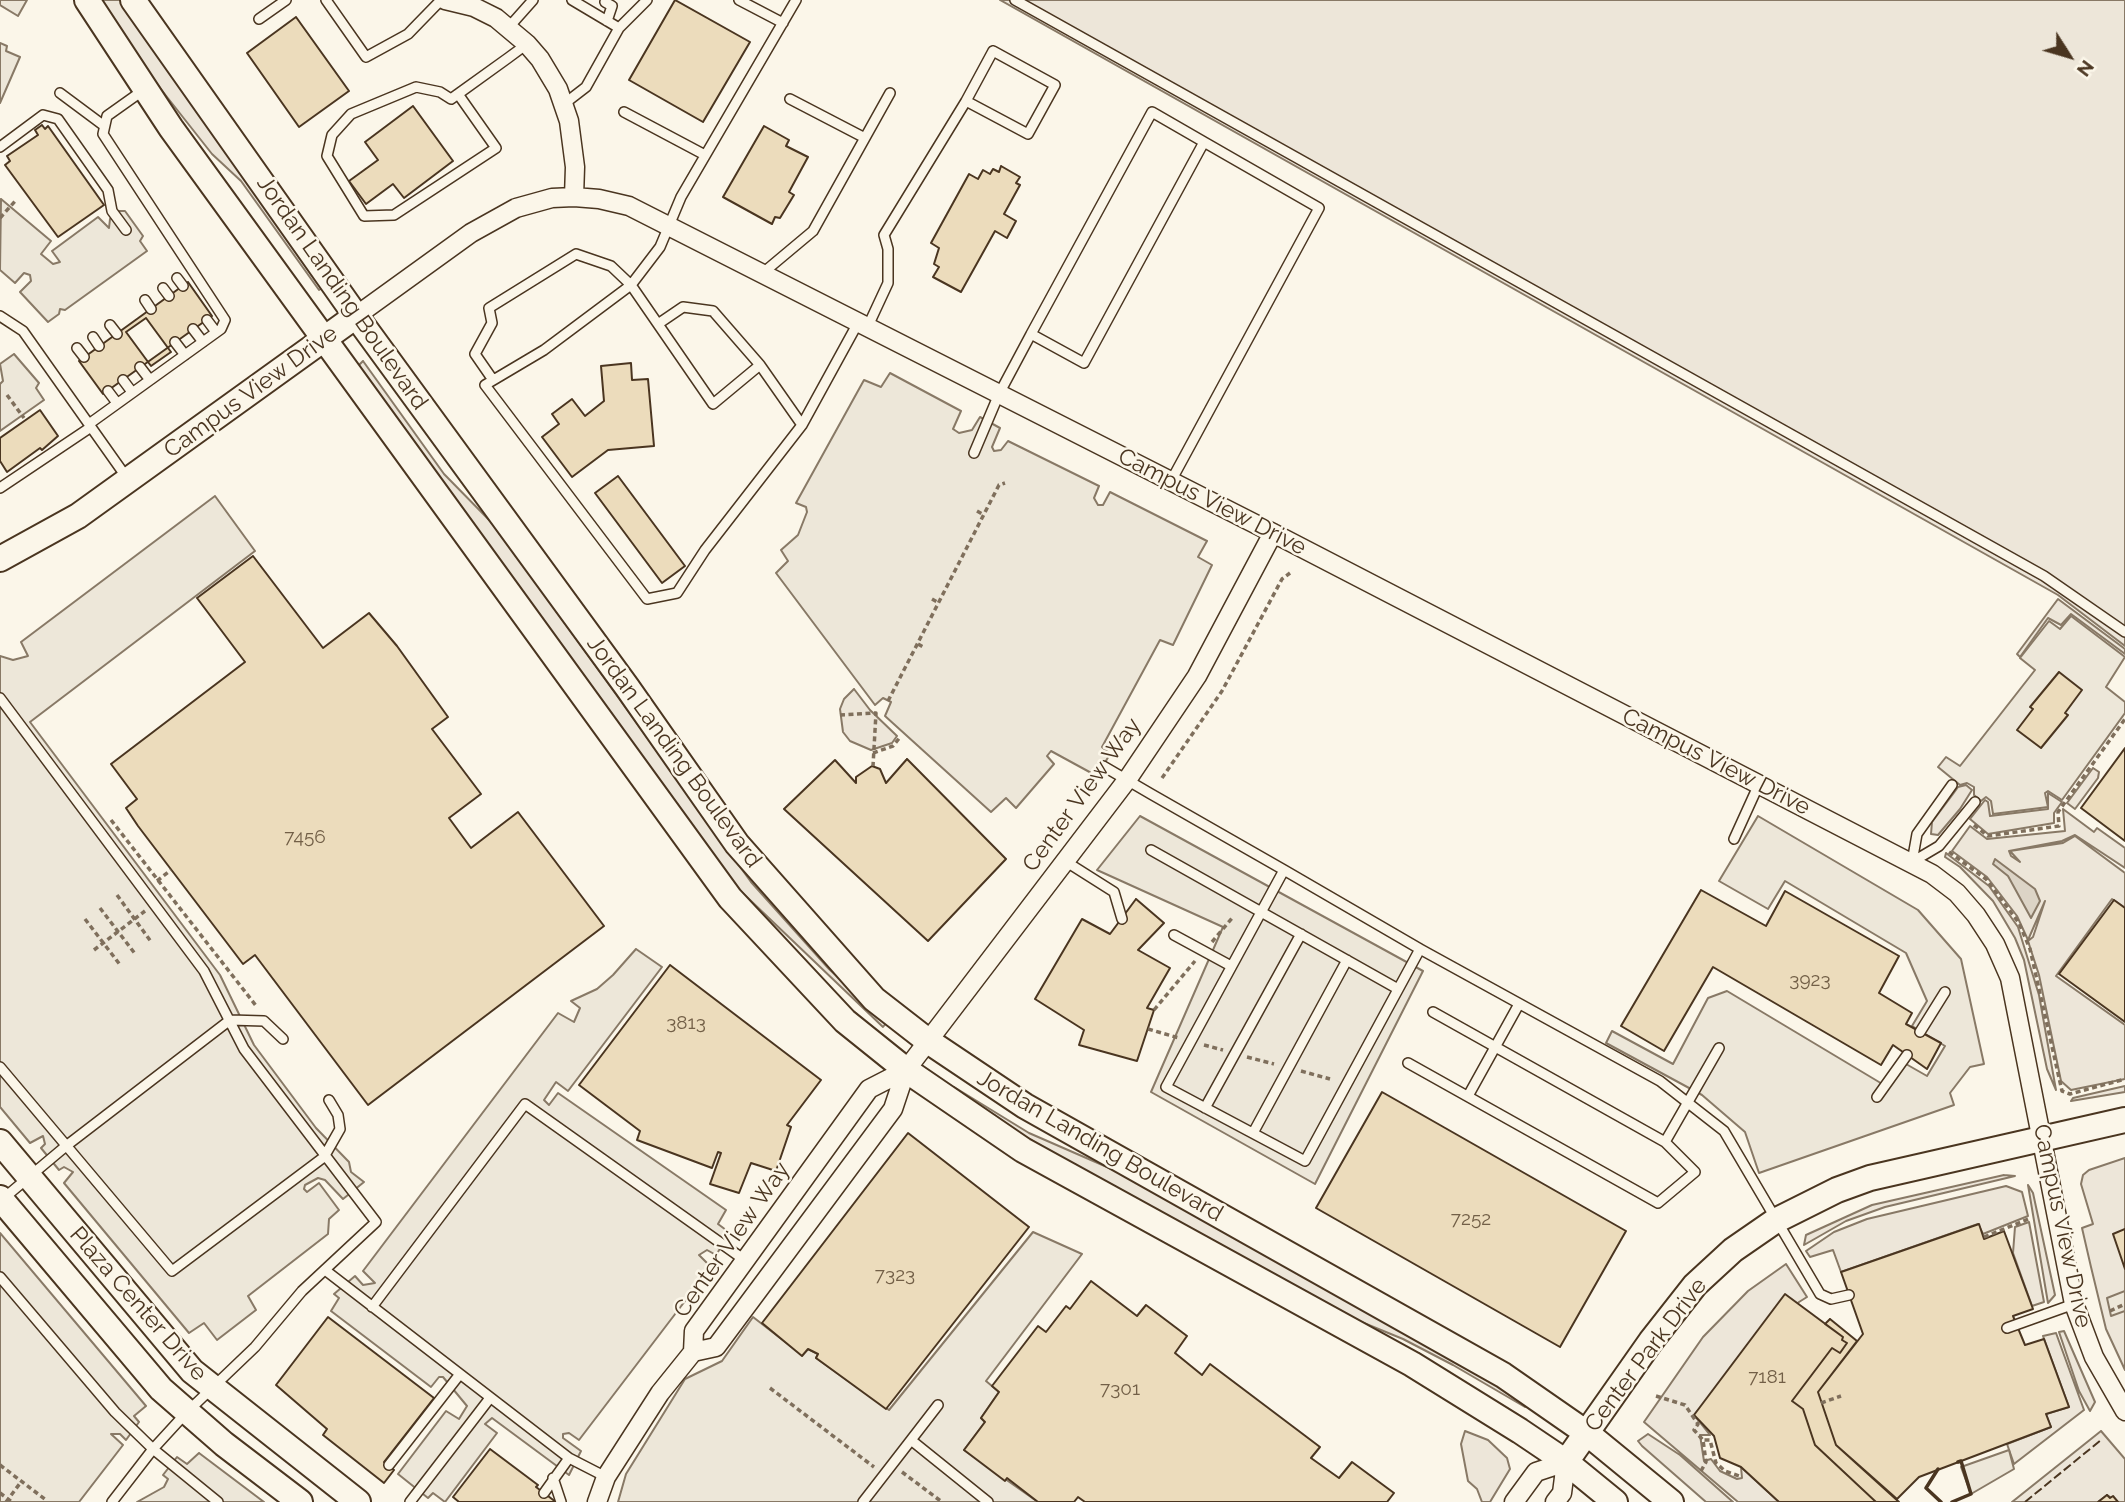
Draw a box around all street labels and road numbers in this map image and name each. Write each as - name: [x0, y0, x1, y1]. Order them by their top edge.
- street label: Jordan Landing Boulevard: [251, 171, 433, 415]
- street label: Campus View Drive: [159, 320, 343, 464]
- street label: Campus View Drive: [1113, 443, 1311, 561]
- street label: Jordan Landing Boulevard: [581, 631, 767, 873]
- street label: Campus View Drive: [1617, 703, 1815, 821]
- street label: Center View Way: [1017, 713, 1147, 877]
- street label: Jordan Landing Boulevard: [972, 1064, 1228, 1228]
- street label: Campus View Drive: [2027, 1122, 2097, 1330]
- street label: Center View Way: [668, 1157, 796, 1323]
- street label: Plaza Center Drive: [64, 1221, 212, 1387]
- street label: Center Park Drive: [1579, 1273, 1713, 1437]

